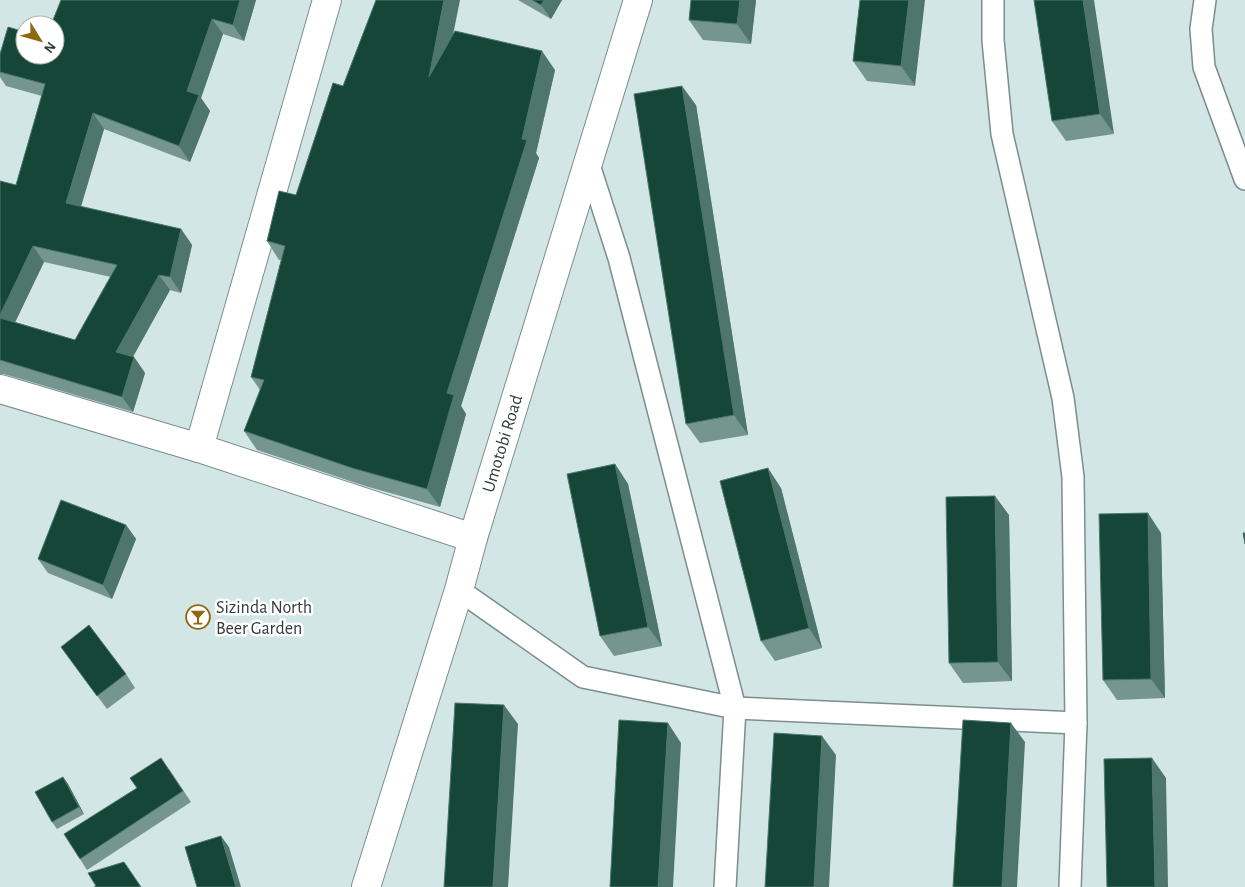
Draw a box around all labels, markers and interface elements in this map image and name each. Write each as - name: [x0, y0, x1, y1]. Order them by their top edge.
- north arrow: [15, 15, 65, 65]
- text: N: [41, 39, 58, 55]
- street label: Umotobi Road: [480, 393, 526, 495]
- place label: Sizinda North Beer Garden: [216, 599, 312, 638]
- bar icon: Sizinda North Beer Garden: [185, 604, 211, 630]

